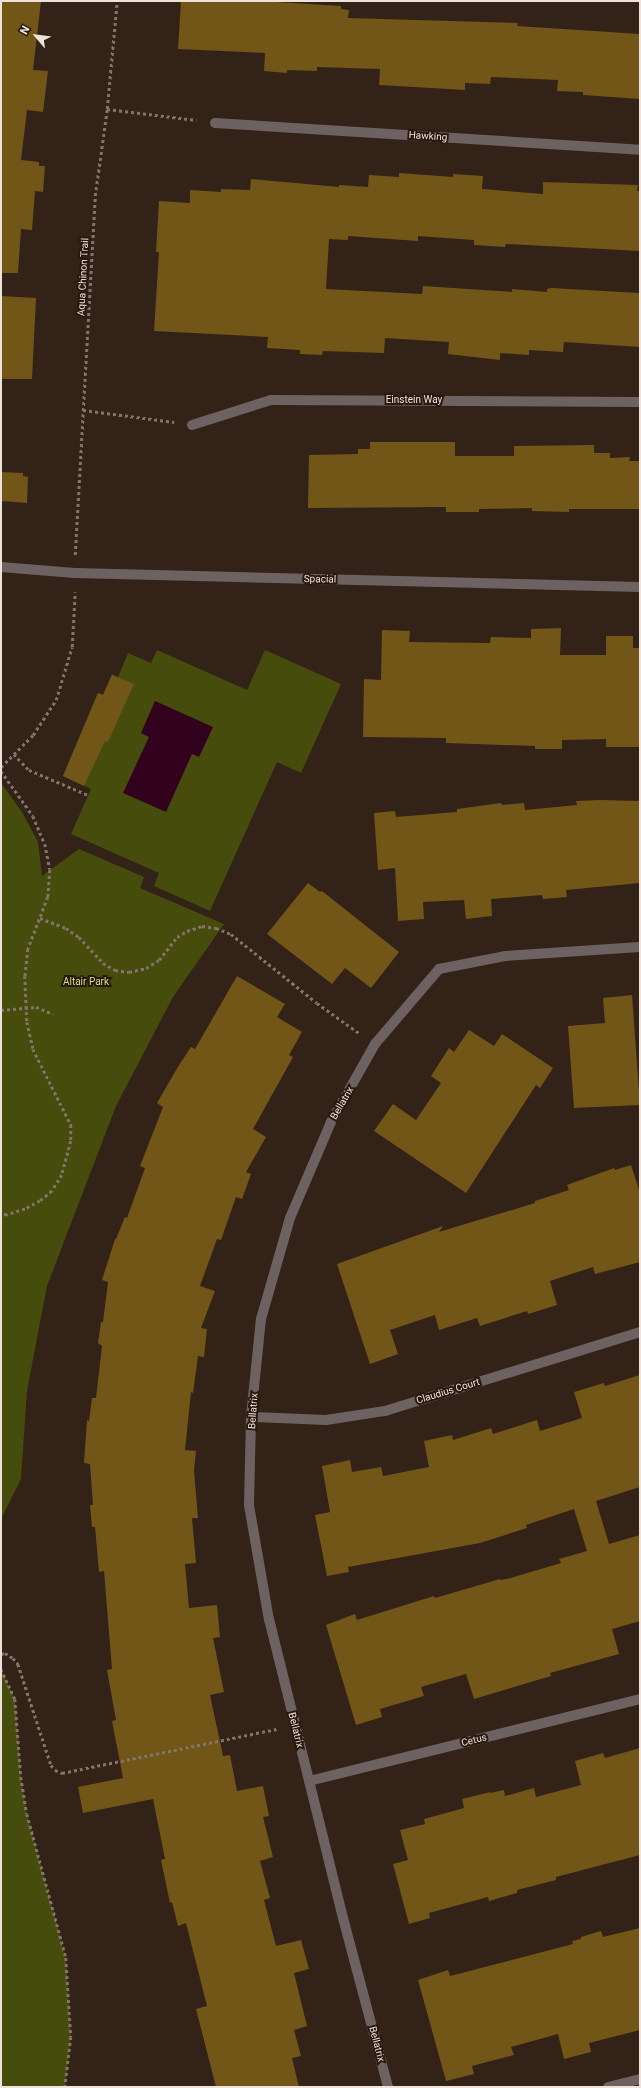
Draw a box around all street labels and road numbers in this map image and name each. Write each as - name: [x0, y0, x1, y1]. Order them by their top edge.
- street label: Hawking: [408, 129, 448, 143]
- street label: Aqua Chinon Trail: [75, 238, 91, 316]
- street label: Einstein Way: [386, 394, 442, 406]
- street label: Spacial: [304, 573, 336, 585]
- street label: Bellatrix: [328, 1084, 356, 1122]
- street label: Claudius Court: [415, 1376, 481, 1406]
- street label: Bellatrix: [246, 1393, 260, 1429]
- street label: Bellatrix: [286, 1711, 306, 1749]
- street label: Cetus: [460, 1731, 488, 1749]
- street label: Bellatrix: [367, 2025, 387, 2063]

